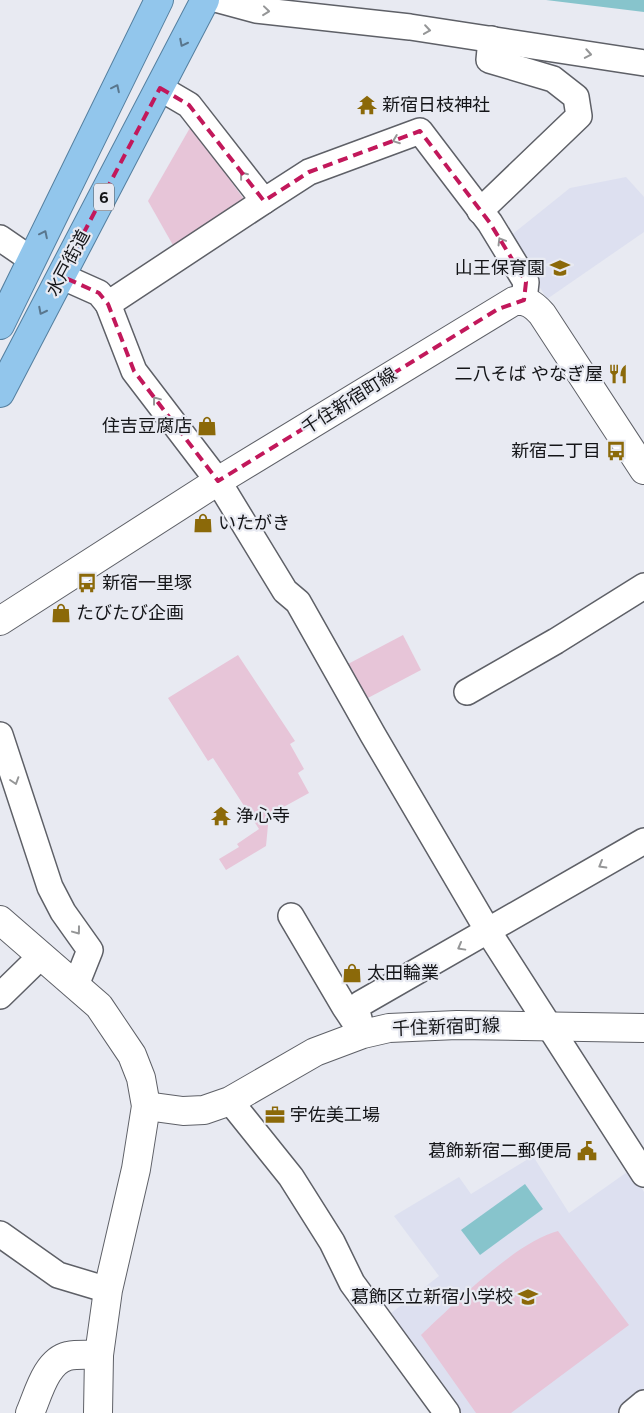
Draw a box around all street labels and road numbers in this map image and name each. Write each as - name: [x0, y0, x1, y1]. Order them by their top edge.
- road number: 6: [94, 183, 114, 210]
- street label: 水戸街道: [41, 226, 95, 300]
- street label: 千住新宿町線: [297, 363, 401, 439]
- street label: 千住新宿町線: [392, 1014, 500, 1040]

